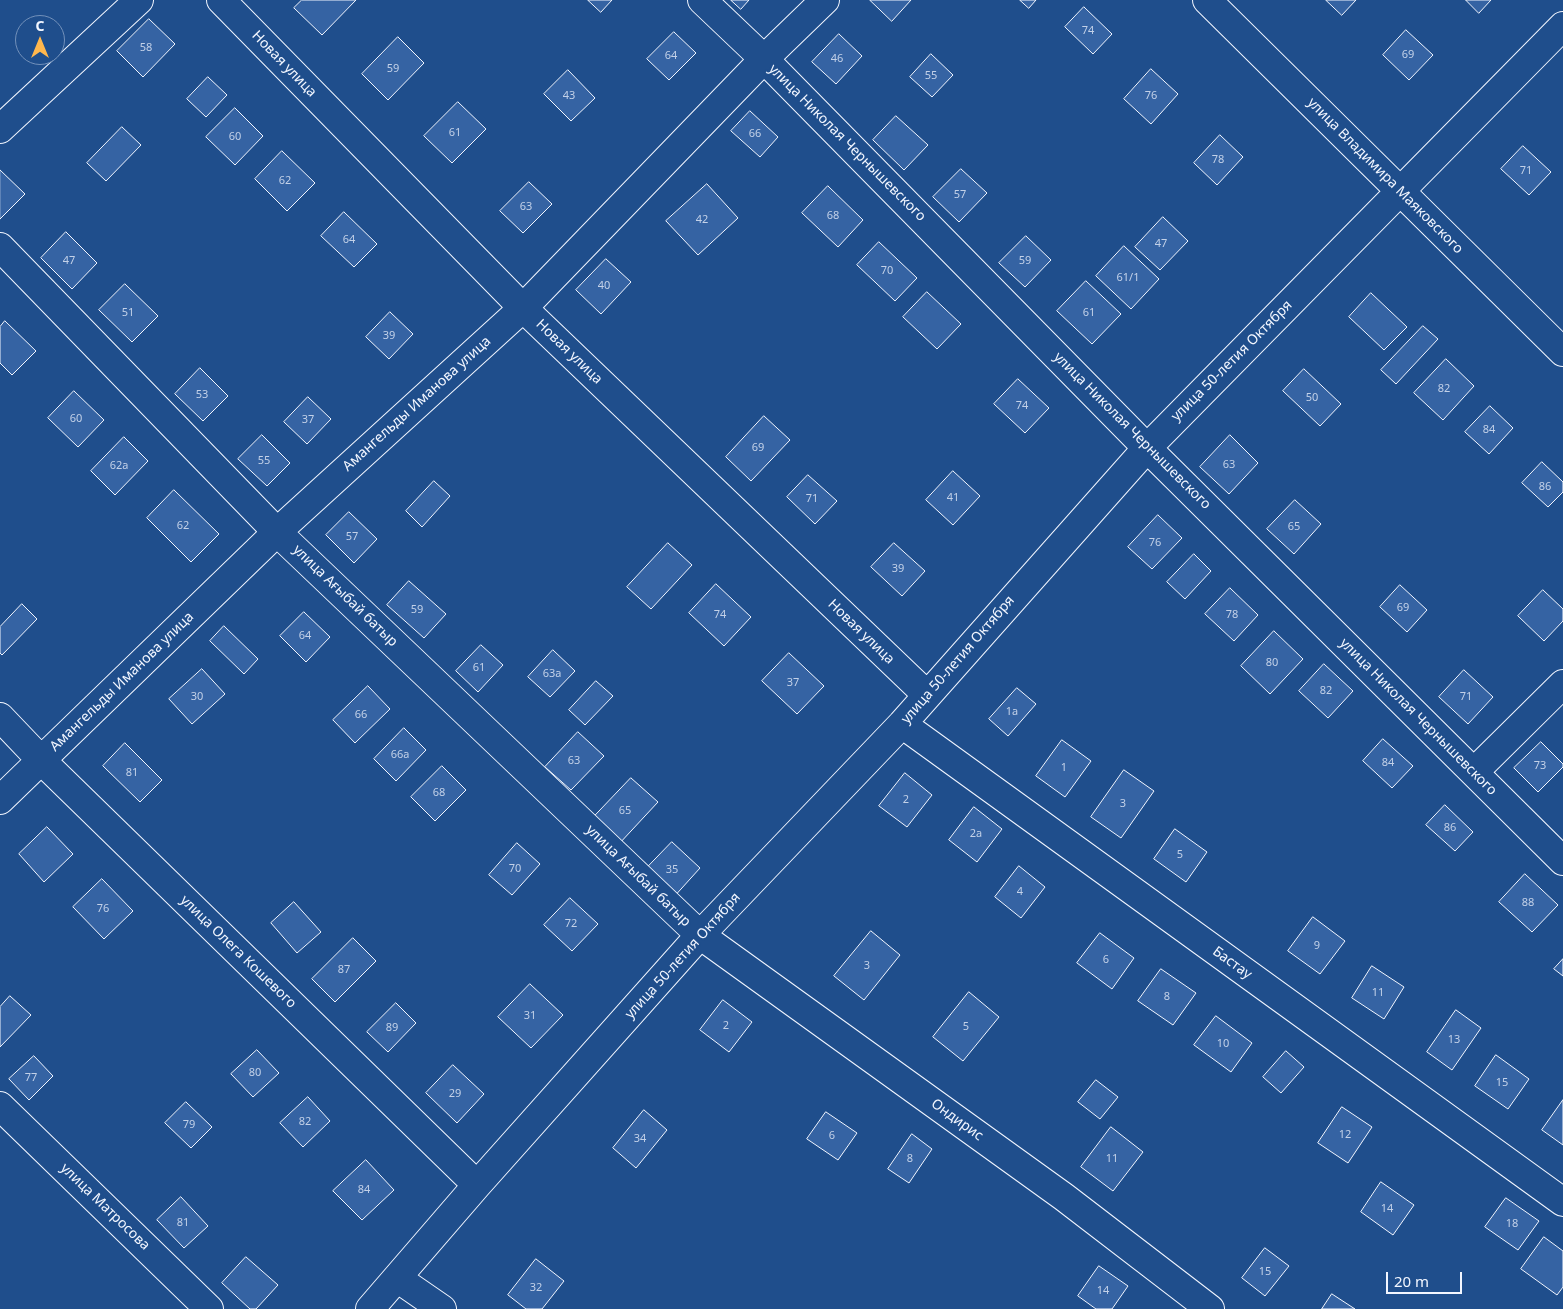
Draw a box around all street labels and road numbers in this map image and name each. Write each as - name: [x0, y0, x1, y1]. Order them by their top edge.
- street label: Новая улица: [248, 27, 320, 101]
- street label: улица Николая Чернышевского: [765, 61, 929, 225]
- street label: улица Владимира Маяковского: [1304, 95, 1466, 257]
- street label: улица 50-летия Октября: [1168, 297, 1296, 425]
- street label: Новая улица: [532, 316, 606, 388]
- street label: Амангельды Иманова улица: [340, 333, 494, 475]
- street label: улица Николая Чернышевского: [1050, 349, 1214, 513]
- street label: улица Ағыбай батыр: [289, 542, 401, 650]
- street label: улица 50-летия Октября: [898, 593, 1018, 727]
- street label: Новая улица: [824, 596, 898, 668]
- street label: Амангельды Иманова улица: [47, 609, 197, 755]
- street label: улица Николая Чернышевского: [1336, 635, 1500, 799]
- street label: улица Ағыбай батыр: [582, 822, 694, 930]
- street label: улица 50-летия Октября: [622, 889, 744, 1023]
- street label: улица Олега Кошевого: [176, 892, 300, 1012]
- street label: Бастау: [1209, 943, 1255, 983]
- street label: Ондирис: [928, 1095, 986, 1145]
- street label: улица Матросова: [57, 1160, 153, 1254]

